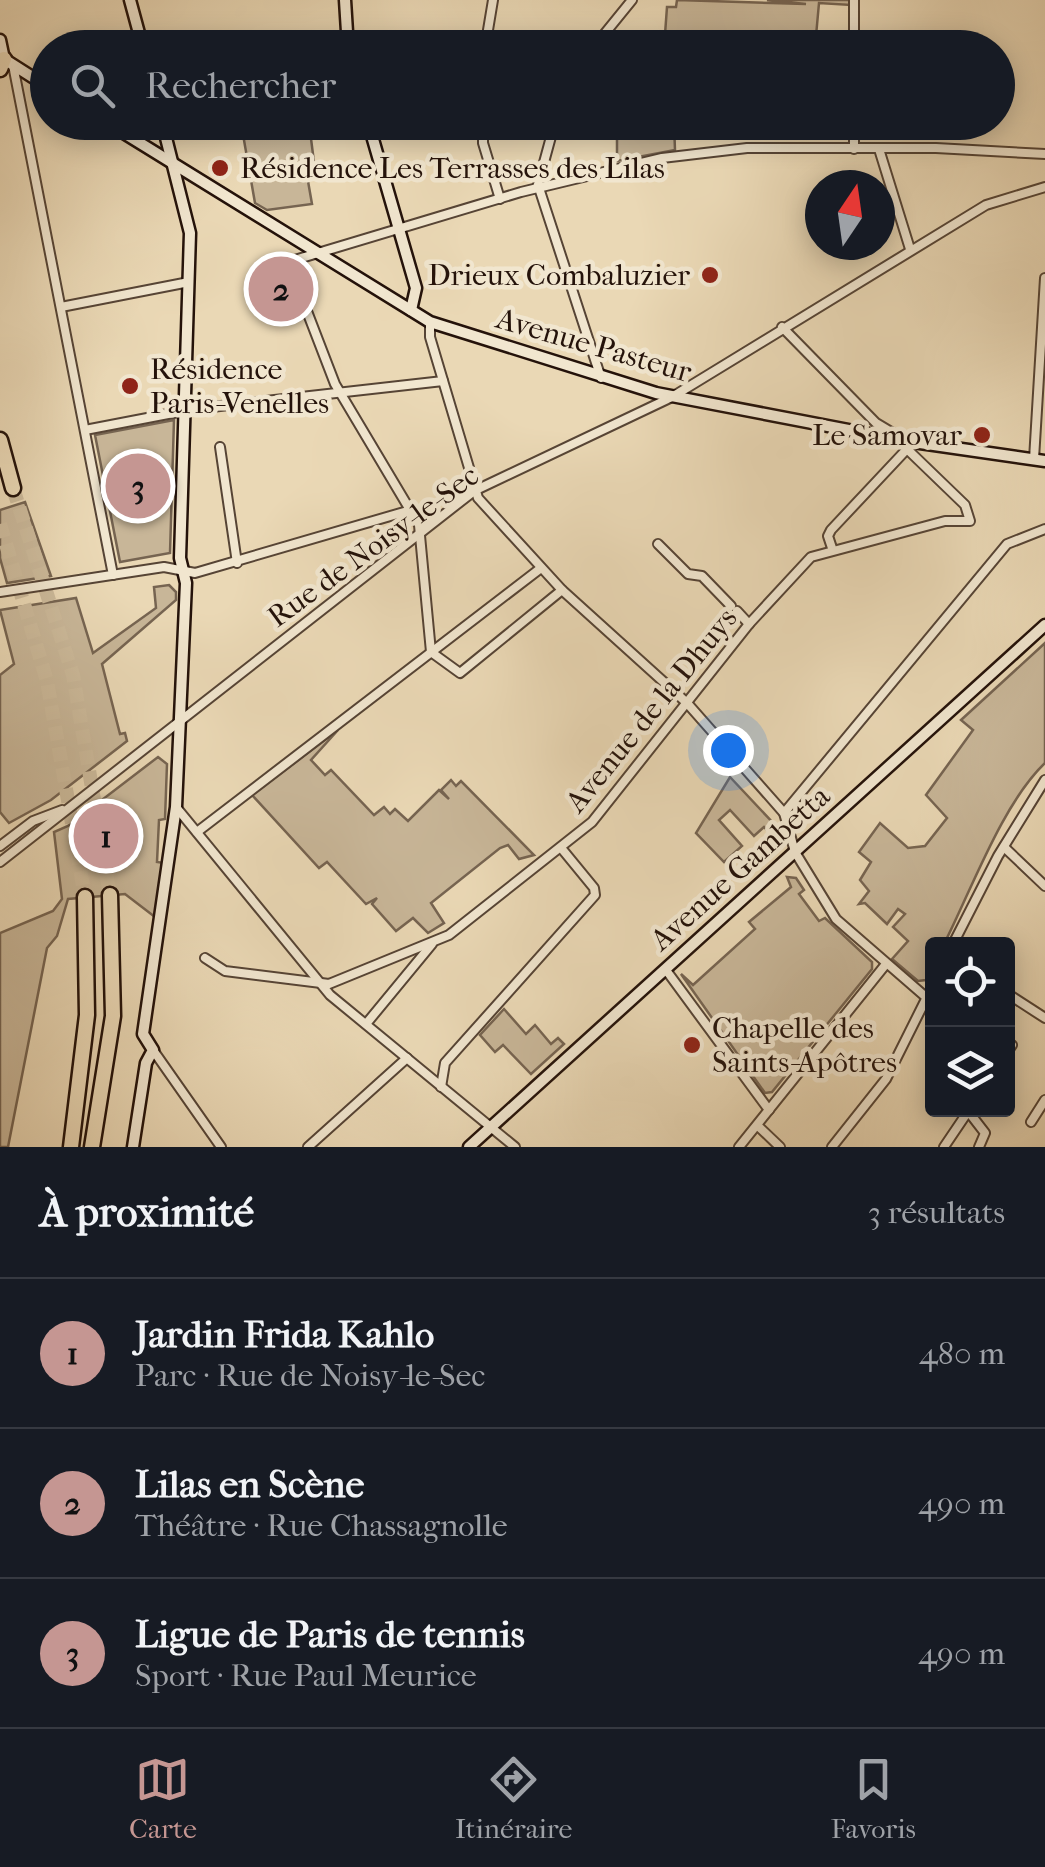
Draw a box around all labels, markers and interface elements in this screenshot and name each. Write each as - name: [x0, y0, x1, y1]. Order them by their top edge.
- search box: [30, 30, 1015, 140]
- icon: search: [65, 58, 120, 113]
- text: Rechercher: [145, 63, 336, 108]
- place label: Résidence Les Terrasses des Lilas: [240, 151, 665, 186]
- marker: Résidence Les Terrasses des Lilas: [209, 157, 231, 179]
- north arrow: [805, 170, 895, 260]
- pin: 2: [248, 252, 314, 326]
- place label: Drieux Combaluzier: [428, 258, 690, 293]
- marker: Drieux Combaluzier: [699, 264, 721, 286]
- street label: Avenue Pasteur: [491, 301, 696, 390]
- place label: Résidence Paris-Venelles: [150, 352, 329, 421]
- marker: Résidence Paris-Venelles: [119, 375, 141, 397]
- place label: Le Samovar: [812, 418, 962, 453]
- marker: Le Samovar: [971, 424, 993, 446]
- pin: 3: [106, 448, 170, 524]
- street label: Rue de Noisy-le-Sec: [261, 458, 486, 635]
- street label: Avenue de la Dhuys: [558, 601, 744, 820]
- your location: [703, 725, 754, 776]
- street label: Avenue Gambetta: [643, 778, 838, 959]
- pin: 1: [74, 798, 138, 874]
- map controls: [925, 937, 1015, 1117]
- button: locate: [925, 937, 1015, 1027]
- place label: Chapelle des Saints-Apôtres: [712, 1011, 897, 1080]
- button: layers: [925, 1027, 1015, 1117]
- marker: Chapelle des Saints-Apôtres: [681, 1034, 703, 1056]
- text: À proximité: [40, 1188, 254, 1237]
- text: 3 résultats: [868, 1194, 1005, 1231]
- text: Jardin Frida Kahlo: [135, 1312, 434, 1357]
- text: 1: [67, 1335, 78, 1372]
- text: 480 m: [919, 1335, 1005, 1372]
- text: Parc · Rue de Noisy-le-Sec: [135, 1357, 485, 1394]
- text: Lilas en Scène: [135, 1462, 364, 1507]
- text: 2: [64, 1485, 81, 1522]
- text: 490 m: [918, 1485, 1005, 1522]
- text: Théâtre · Rue Chassagnolle: [135, 1507, 508, 1544]
- text: Ligue de Paris de tennis: [135, 1612, 525, 1657]
- text: 3: [66, 1635, 79, 1672]
- text: 490 m: [918, 1635, 1005, 1672]
- text: Sport · Rue Paul Meurice: [135, 1657, 477, 1694]
- tab: Carte: [129, 1752, 197, 1845]
- tab: Itinéraire: [455, 1752, 572, 1845]
- tab: Favoris: [831, 1752, 916, 1845]

